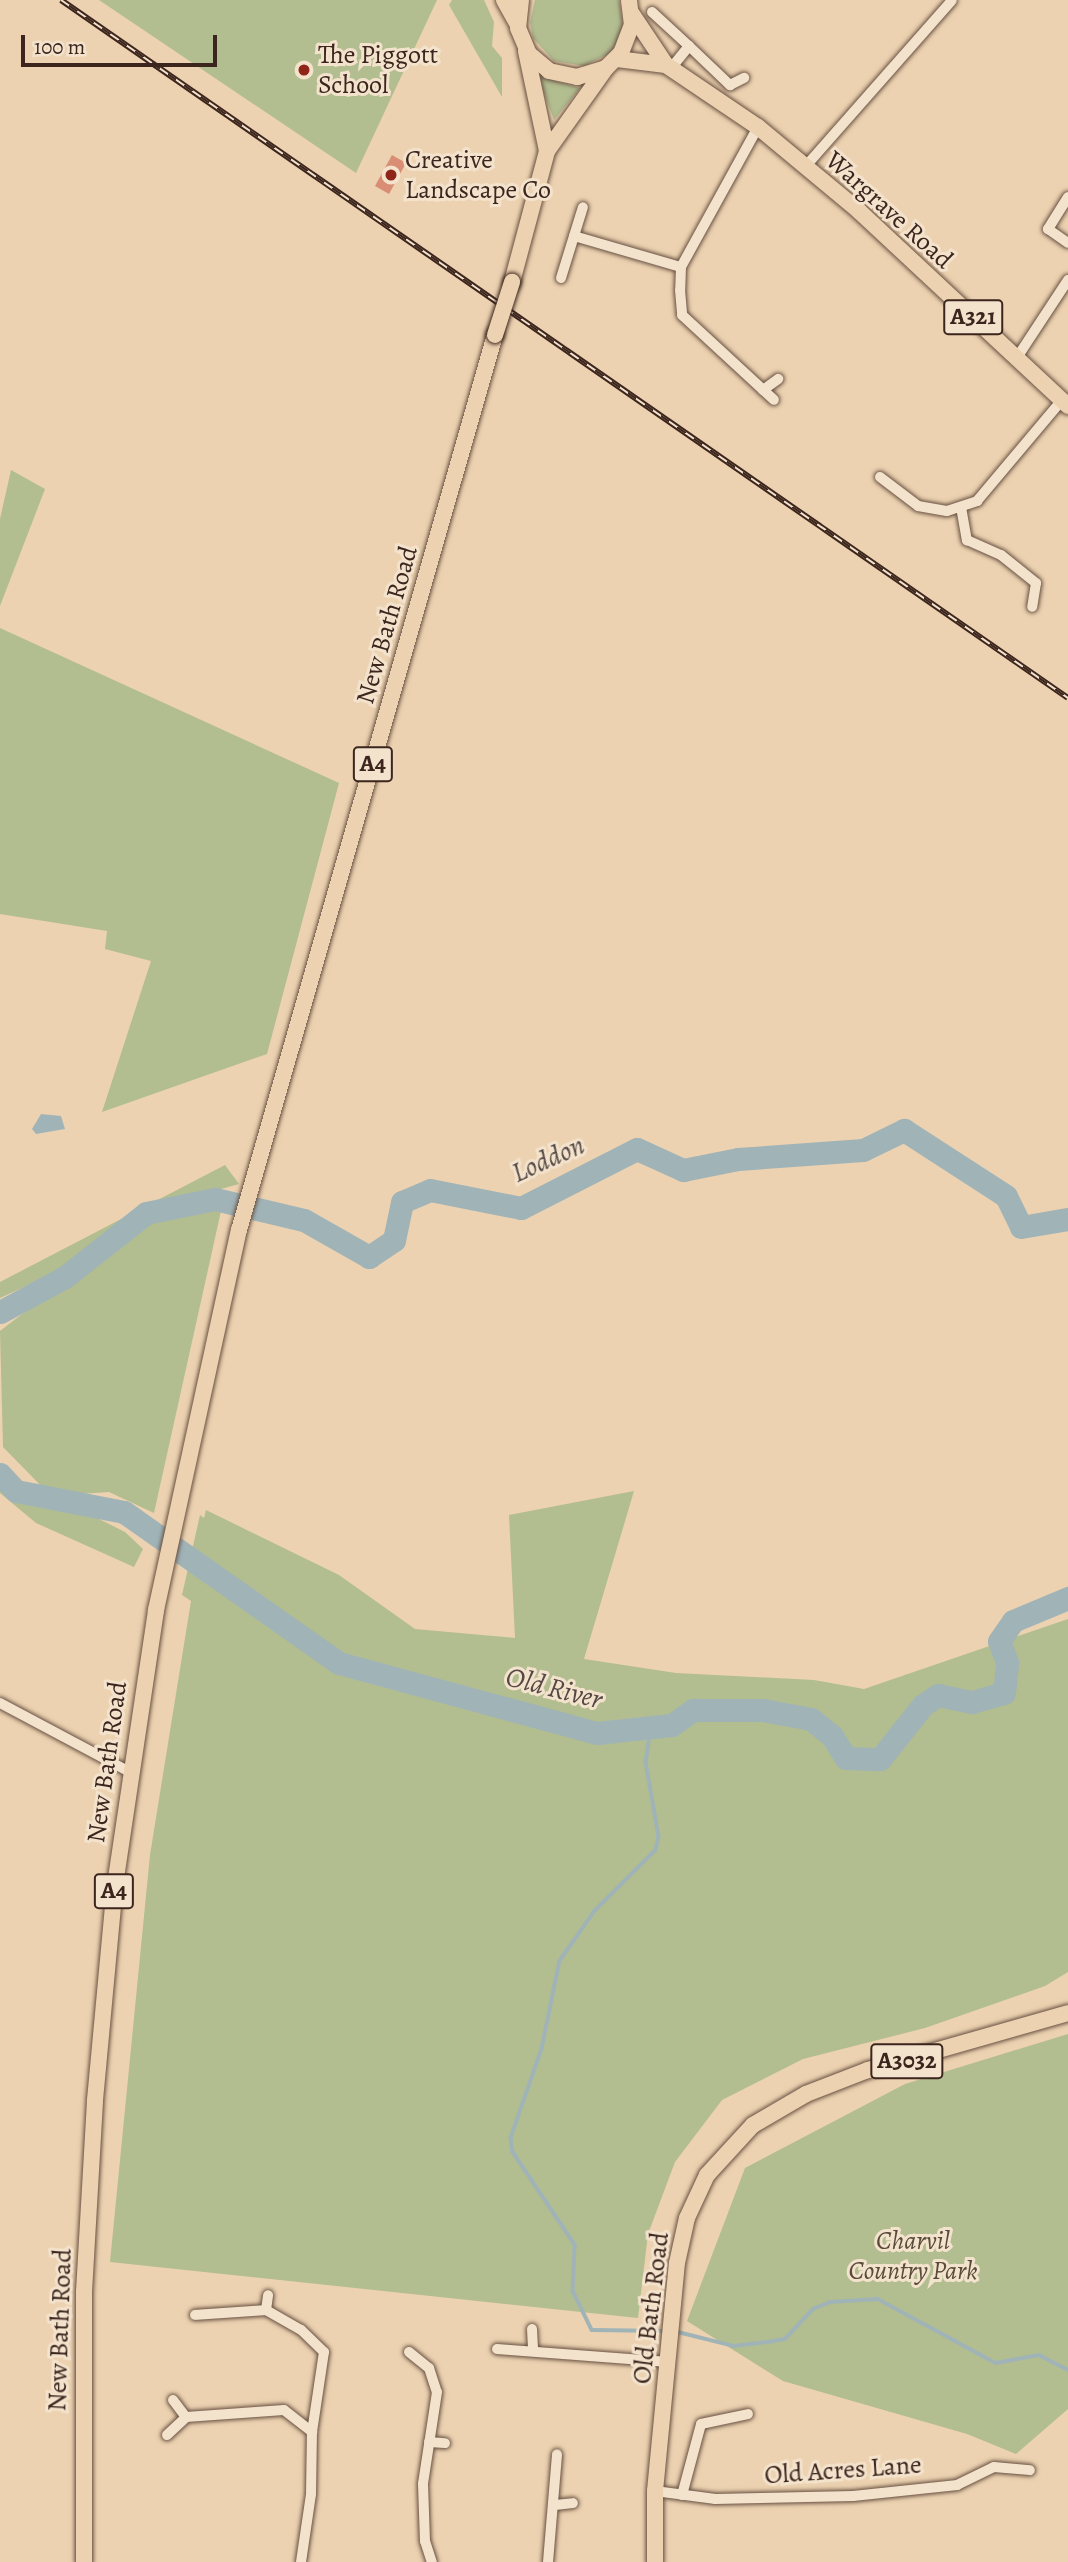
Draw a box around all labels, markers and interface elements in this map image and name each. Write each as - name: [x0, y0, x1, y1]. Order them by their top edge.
- scale bar: [24, 21, 220, 65]
- text: 100 m: [34, 33, 85, 61]
- place label: The Piggott School: [318, 39, 438, 100]
- marker: The Piggott School: [296, 62, 312, 78]
- place label: Creative Landscape Co: [405, 144, 551, 206]
- street label: Wargrave Road: [819, 145, 959, 275]
- marker: Creative Landscape Co: [383, 167, 399, 183]
- road number: A321: [942, 296, 1004, 338]
- street label: New Bath Road: [350, 543, 424, 707]
- road number: A4: [352, 744, 394, 784]
- water label: Loddon: [506, 1128, 590, 1190]
- water label: Old River: [502, 1660, 606, 1716]
- street label: New Bath Road: [80, 1679, 134, 1845]
- road number: A4: [93, 1870, 135, 1912]
- road number: A3032: [870, 2040, 944, 2082]
- park label: Charvil Country Park: [849, 2225, 977, 2286]
- street label: Old Bath Road: [626, 2230, 676, 2386]
- street label: New Bath Road: [42, 2248, 78, 2412]
- street label: Old Acres Lane: [763, 2449, 923, 2491]

